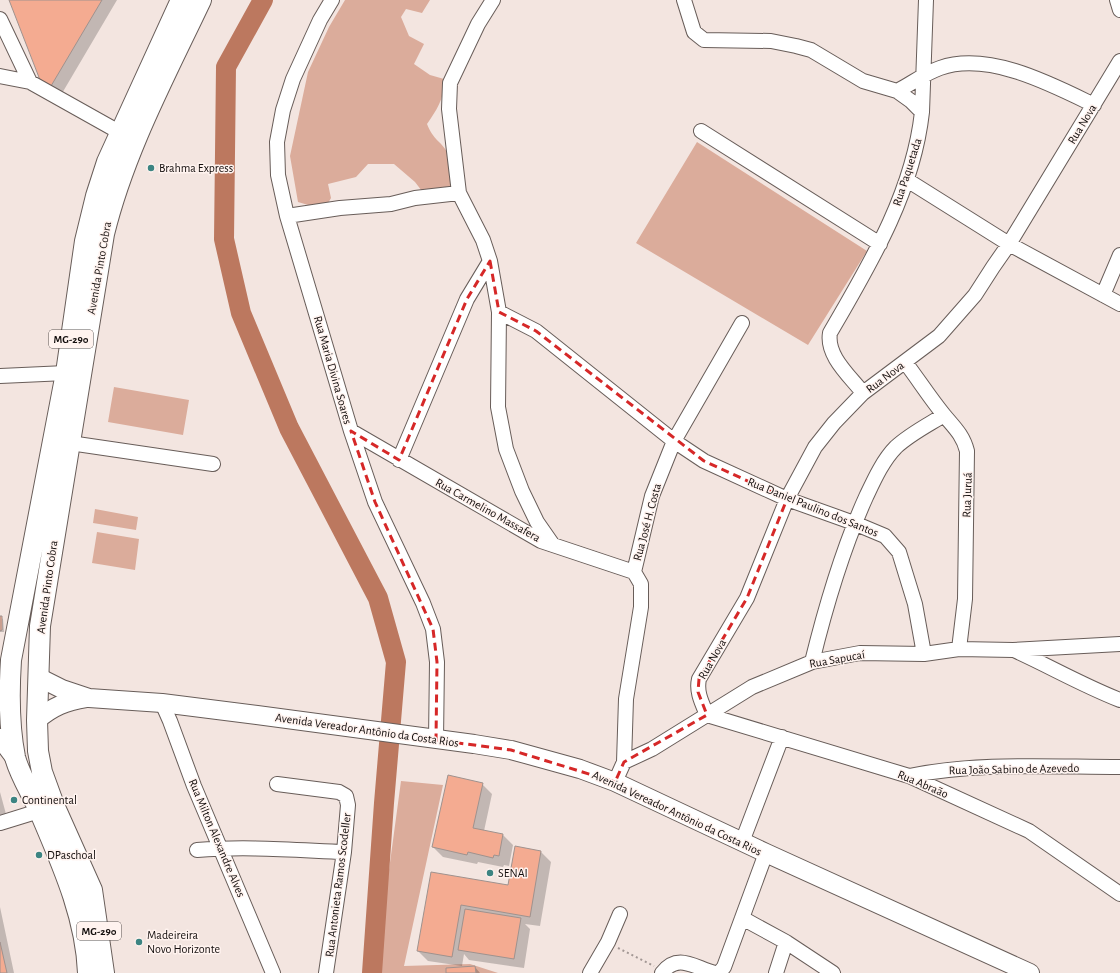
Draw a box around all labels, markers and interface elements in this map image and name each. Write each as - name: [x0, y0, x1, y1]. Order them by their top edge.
- street label: Rua Nova: [1065, 102, 1099, 146]
- street label: Rua Paquetada: [890, 136, 924, 207]
- place label: Brahma Express: [159, 162, 233, 174]
- marker: Brahma Express: [146, 163, 156, 173]
- street label: Avenida Pinto Cobra: [85, 220, 113, 315]
- street label: Rua Maria Divina Soares: [312, 314, 354, 426]
- road number: MG-290: [49, 330, 93, 348]
- street label: Rua Nova: [864, 359, 907, 395]
- street label: Rua Juruá: [960, 472, 974, 518]
- street label: Rua Daniel Paulino dos Santos: [746, 475, 880, 539]
- street label: Rua Carmelino Massafera: [433, 476, 543, 544]
- street label: Rua José H. Costa: [631, 482, 663, 562]
- street label: Avenida Pinto Cobra: [35, 539, 60, 634]
- street label: Rua Nova: [696, 636, 728, 681]
- street label: Rua Sapucaí: [808, 648, 866, 670]
- street label: Avenida Vereador Antônio da Costa Rios: [274, 711, 460, 749]
- street label: Rua João Sabino de Azevedo: [949, 762, 1079, 776]
- street label: Avenida Vereador Antônio da Costa Rios: [591, 768, 763, 858]
- street label: Rua Abraão: [896, 768, 950, 800]
- street label: Rua Milton Alexandre Alves: [187, 777, 247, 899]
- place label: Continental: [22, 794, 77, 806]
- marker: Continental: [9, 795, 19, 805]
- street label: Rua Antonieta Ramos Scodeller: [323, 812, 353, 958]
- place label: DPaschoal: [47, 849, 96, 861]
- marker: DPaschoal: [34, 850, 44, 860]
- place label: SENAI: [498, 867, 528, 879]
- marker: SENAI: [485, 868, 495, 878]
- road number: MG-290: [77, 922, 121, 940]
- place label: Madeireira Novo Horizonte: [147, 929, 220, 955]
- marker: Madeireira Novo Horizonte: [134, 937, 144, 947]

